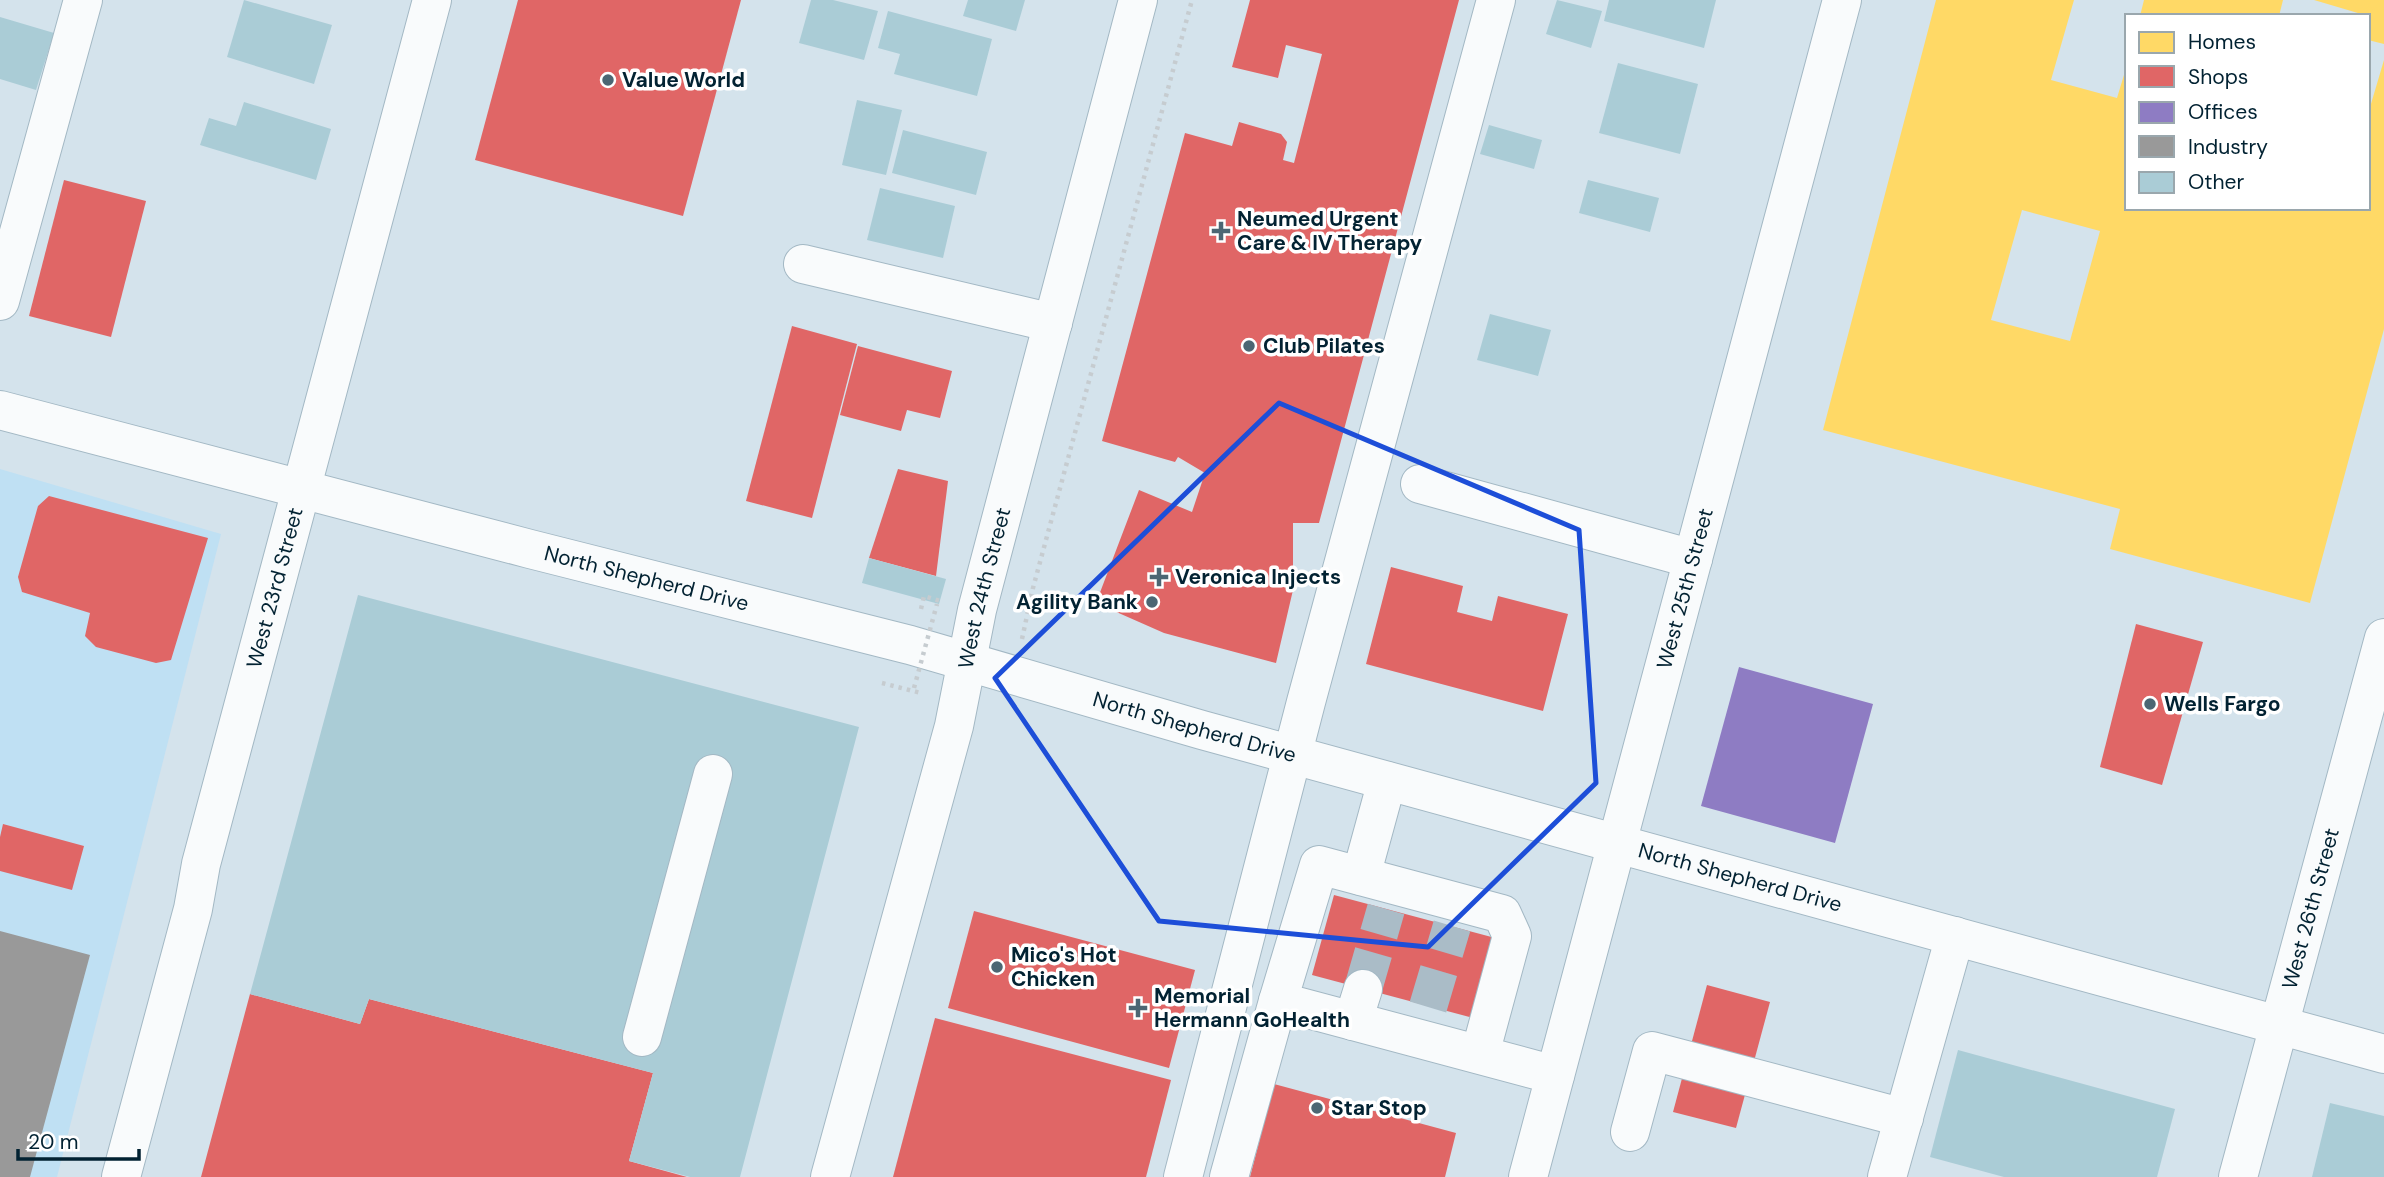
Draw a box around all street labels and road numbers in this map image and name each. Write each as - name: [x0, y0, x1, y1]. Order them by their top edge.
- street label: West 23rd Street: [240, 504, 310, 671]
- street label: West 24th Street: [952, 504, 1017, 671]
- street label: West 25th Street: [1650, 505, 1720, 672]
- street label: North Shepherd Drive: [541, 539, 752, 618]
- street label: North Shepherd Drive: [1090, 685, 1299, 769]
- street label: West 26th Street: [2275, 825, 2346, 992]
- street label: North Shepherd Drive: [1635, 836, 1845, 919]

